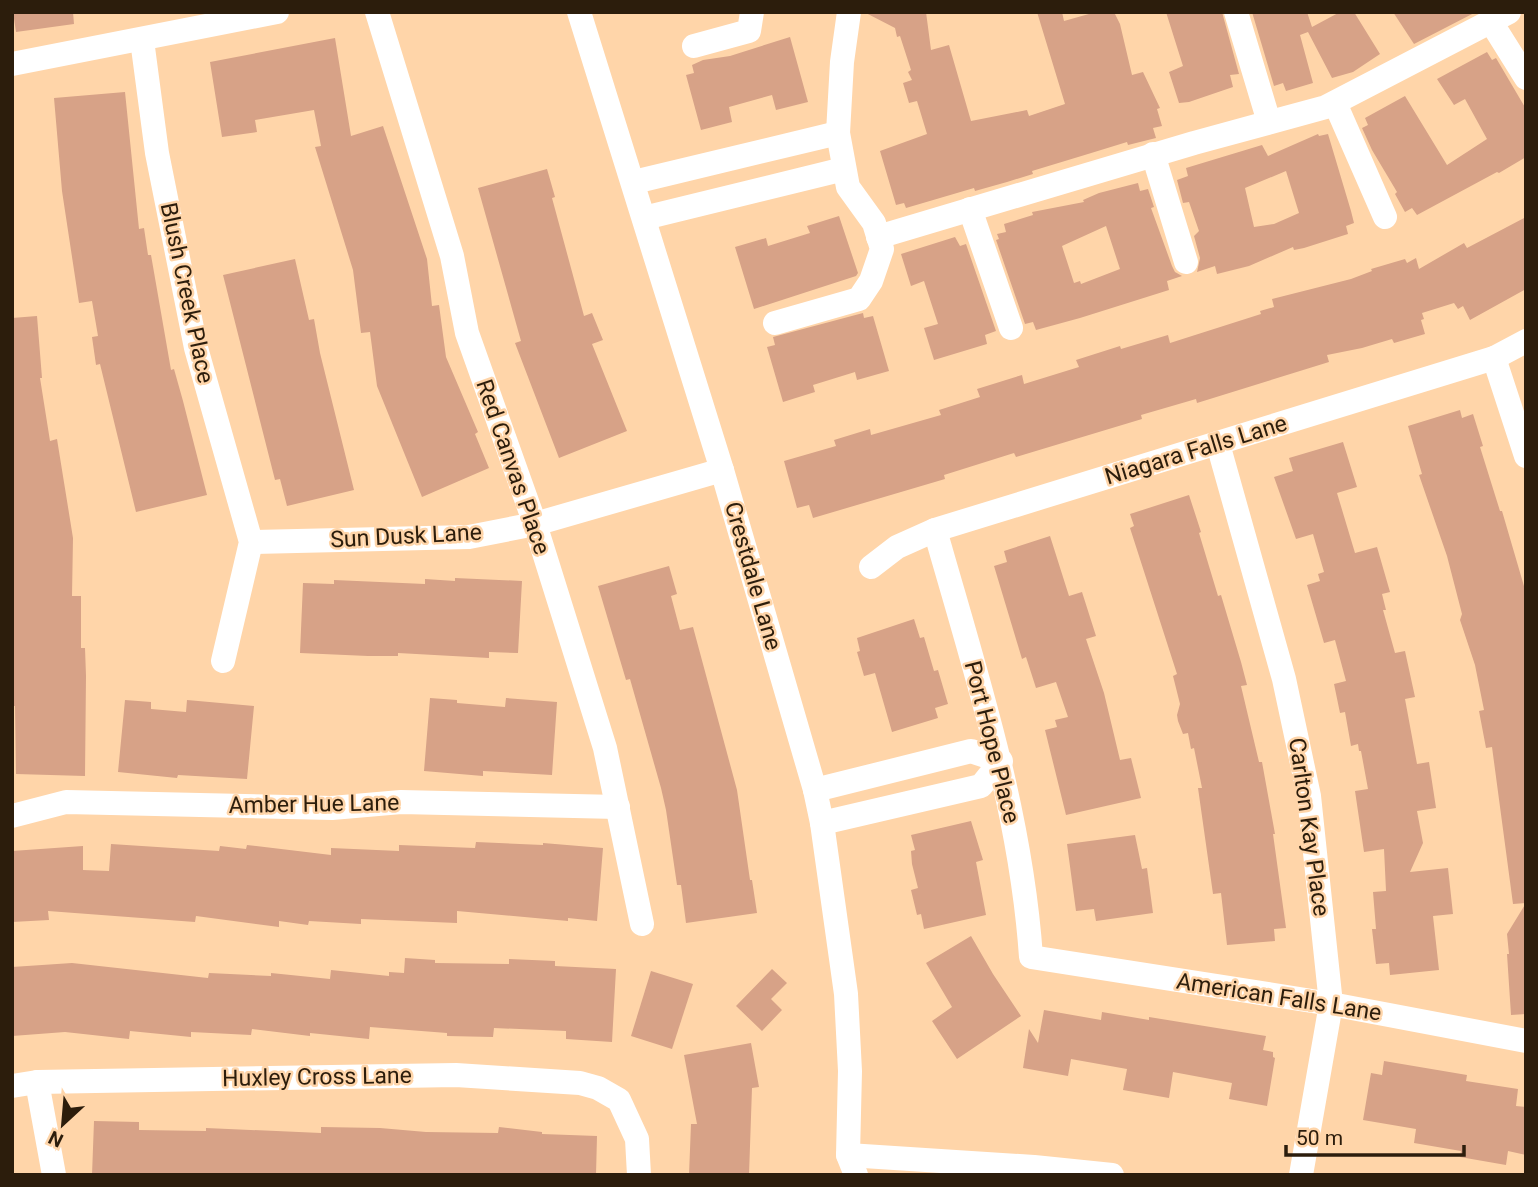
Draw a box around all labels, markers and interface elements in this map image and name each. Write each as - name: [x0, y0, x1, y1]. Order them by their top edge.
- street label: Blush Creek Place: [155, 200, 219, 386]
- street label: Red Canvas Place: [470, 376, 556, 558]
- street label: Niagara Falls Lane: [1102, 409, 1290, 491]
- street label: Crestdale Lane: [719, 499, 787, 653]
- street label: Sun Dusk Lane: [330, 519, 482, 553]
- street label: Port Hope Place: [959, 658, 1025, 826]
- street label: Carlton Kay Place: [1283, 736, 1335, 918]
- street label: Amber Hue Lane: [228, 789, 400, 819]
- street label: American Falls Lane: [1175, 967, 1383, 1027]
- street label: Huxley Cross Lane: [222, 1062, 412, 1092]
- north arrow: [28, 1089, 98, 1159]
- scale bar: [1286, 1114, 1464, 1158]
- text: N: [45, 1126, 67, 1152]
- text: 50 m: [1296, 1126, 1343, 1150]

